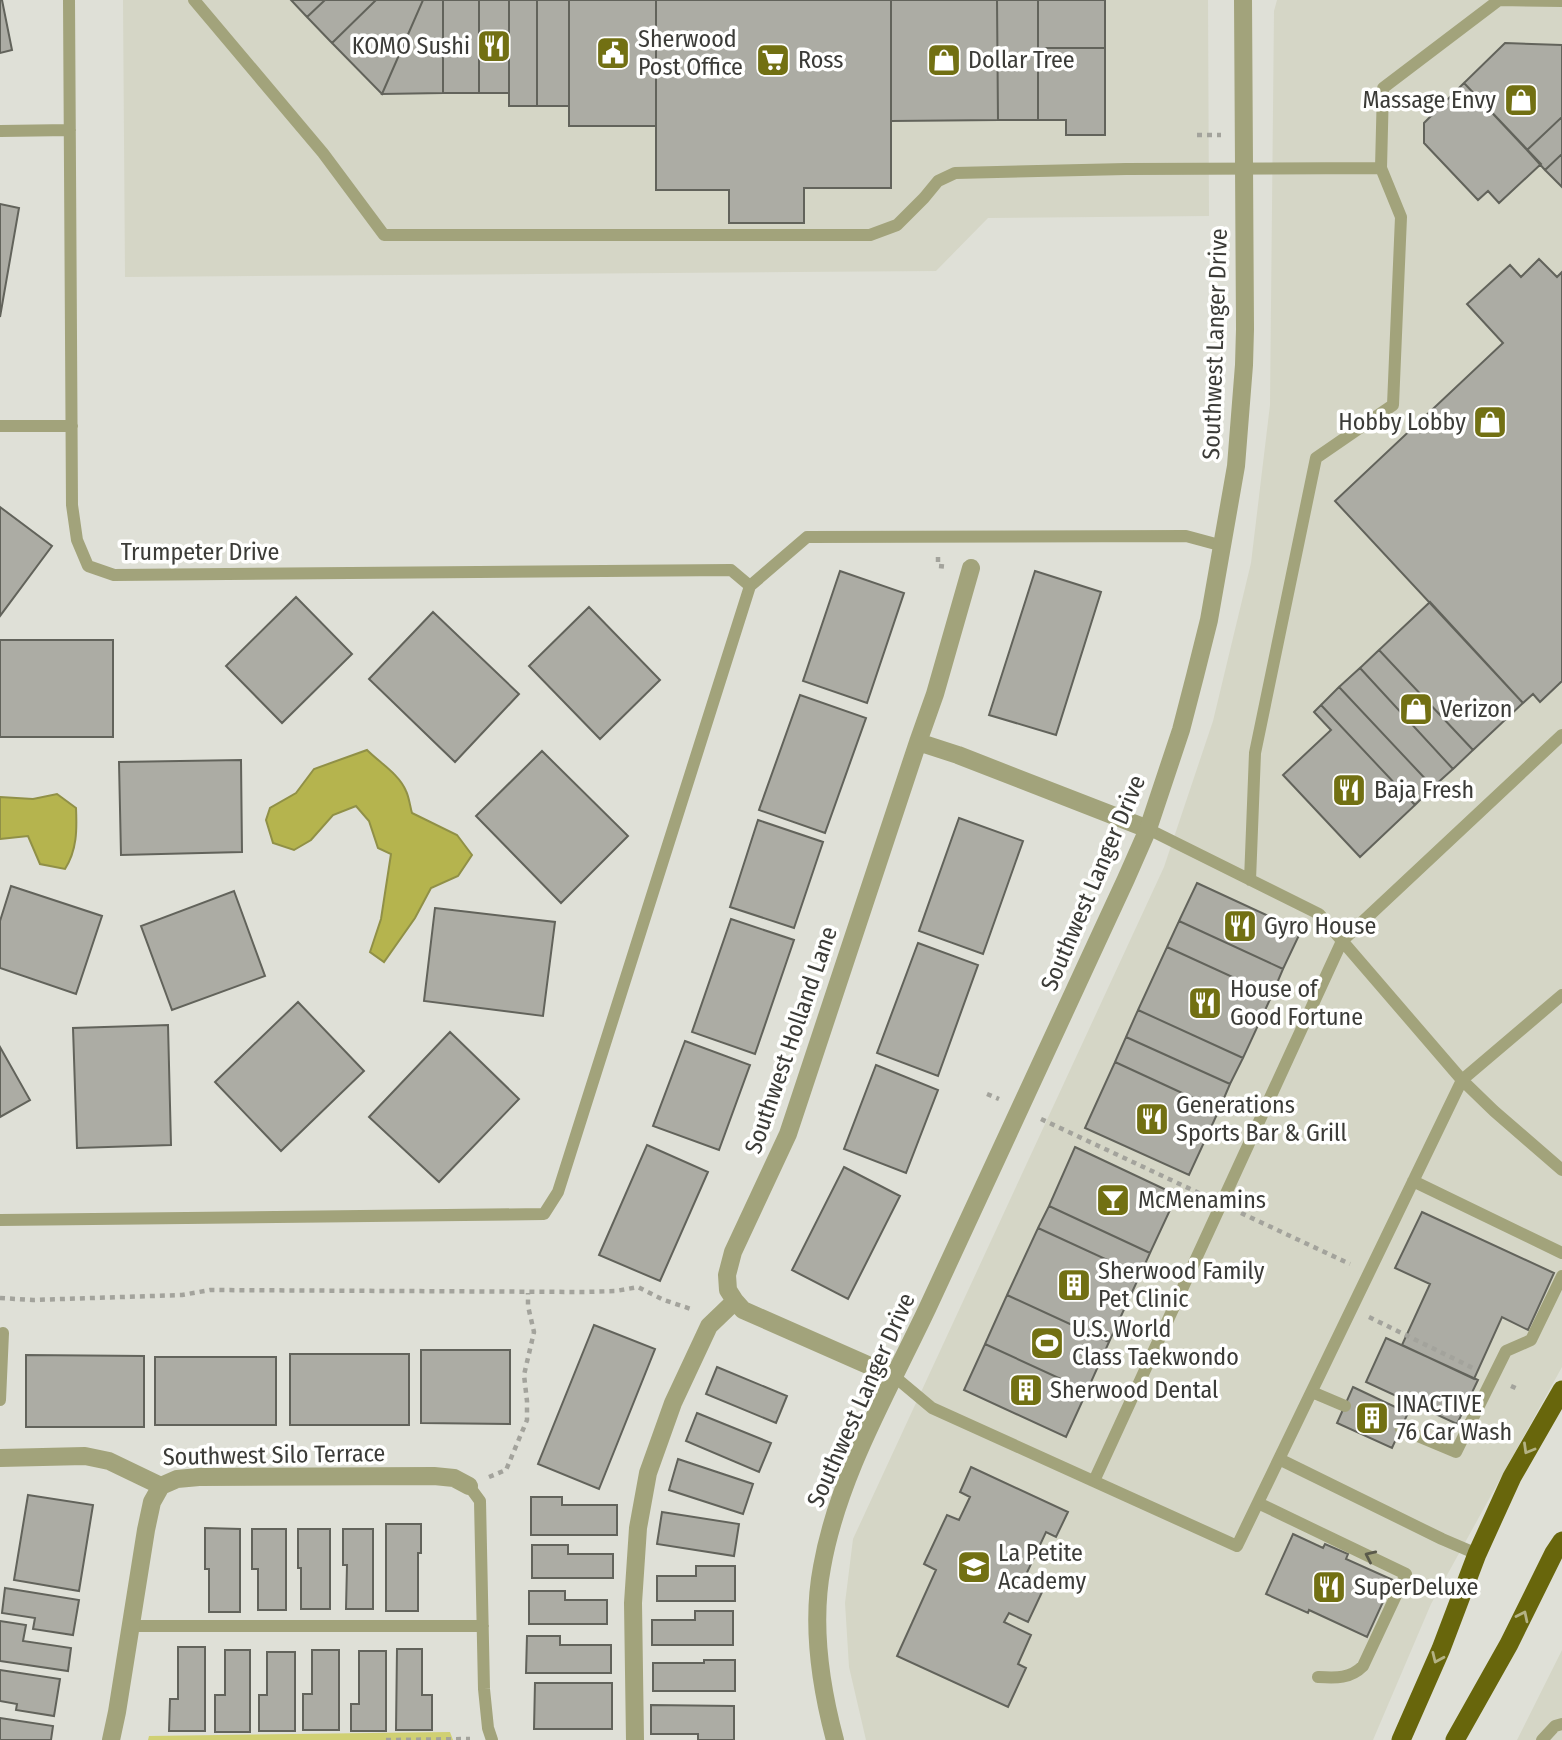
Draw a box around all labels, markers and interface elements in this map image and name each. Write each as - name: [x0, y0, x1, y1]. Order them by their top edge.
- place label: Sherwood Post Office: [638, 25, 743, 81]
- restaurant icon: KOMO Sushi: [475, 27, 513, 65]
- place label: KOMO Sushi: [352, 32, 470, 60]
- public building icon: Sherwood Post Office: [594, 34, 632, 72]
- supermarket icon: Ross: [754, 41, 792, 79]
- shop icon: Dollar Tree: [925, 41, 963, 79]
- place label: Ross: [798, 46, 844, 74]
- place label: Dollar Tree: [968, 46, 1075, 74]
- shop icon: Massage Envy: [1502, 81, 1540, 119]
- place label: Massage Envy: [1362, 86, 1496, 114]
- street label: Southwest Langer Drive: [1197, 228, 1233, 460]
- shop icon: Hobby Lobby: [1471, 403, 1509, 441]
- place label: Hobby Lobby: [1338, 408, 1466, 436]
- street label: Trumpeter Drive: [121, 538, 279, 566]
- shop icon: Verizon: [1397, 690, 1435, 728]
- place label: Verizon: [1440, 695, 1512, 723]
- street label: Southwest Langer Drive: [1035, 771, 1151, 995]
- restaurant icon: Baja Fresh: [1330, 771, 1368, 809]
- place label: Baja Fresh: [1374, 776, 1474, 804]
- restaurant icon: Gyro House: [1221, 907, 1259, 945]
- place label: Gyro House: [1264, 912, 1376, 940]
- street label: Southwest Holland Lane: [739, 923, 843, 1157]
- place label: House of Good Fortune: [1230, 975, 1363, 1031]
- restaurant icon: House of Good Fortune: [1186, 984, 1224, 1022]
- place label: Generations Sports Bar & Grill: [1176, 1091, 1347, 1147]
- restaurant icon: Generations Sports Bar & Grill: [1133, 1100, 1171, 1138]
- bar icon: McMenamins: [1094, 1181, 1132, 1219]
- place label: McMenamins: [1138, 1186, 1266, 1214]
- place label: Sherwood Family Pet Clinic: [1098, 1257, 1265, 1313]
- building icon: Sherwood Family Pet Clinic: [1055, 1266, 1093, 1304]
- street label: Southwest Langer Drive: [801, 1289, 921, 1511]
- place label: U.S. World Class Taekwondo: [1072, 1315, 1239, 1371]
- sports icon: U.S. World Class Taekwondo: [1028, 1324, 1066, 1362]
- building icon: Sherwood Dental: [1007, 1371, 1045, 1409]
- place label: Sherwood Dental: [1050, 1376, 1218, 1404]
- place label: INACTIVE 76 Car Wash: [1396, 1390, 1512, 1446]
- building icon: INACTIVE 76 Car Wash: [1353, 1399, 1391, 1437]
- street label: Southwest Silo Terrace: [163, 1439, 385, 1471]
- one-way arrow: [1523, 1442, 1536, 1455]
- place label: La Petite Academy: [998, 1539, 1086, 1595]
- school or university icon: La Petite Academy: [955, 1548, 993, 1586]
- one-way arrow: [1365, 1551, 1377, 1565]
- restaurant icon: SuperDeluxe: [1310, 1568, 1348, 1606]
- place label: SuperDeluxe: [1354, 1573, 1478, 1601]
- one-way arrow: [1515, 1611, 1529, 1623]
- one-way arrow: [1431, 1650, 1445, 1663]

